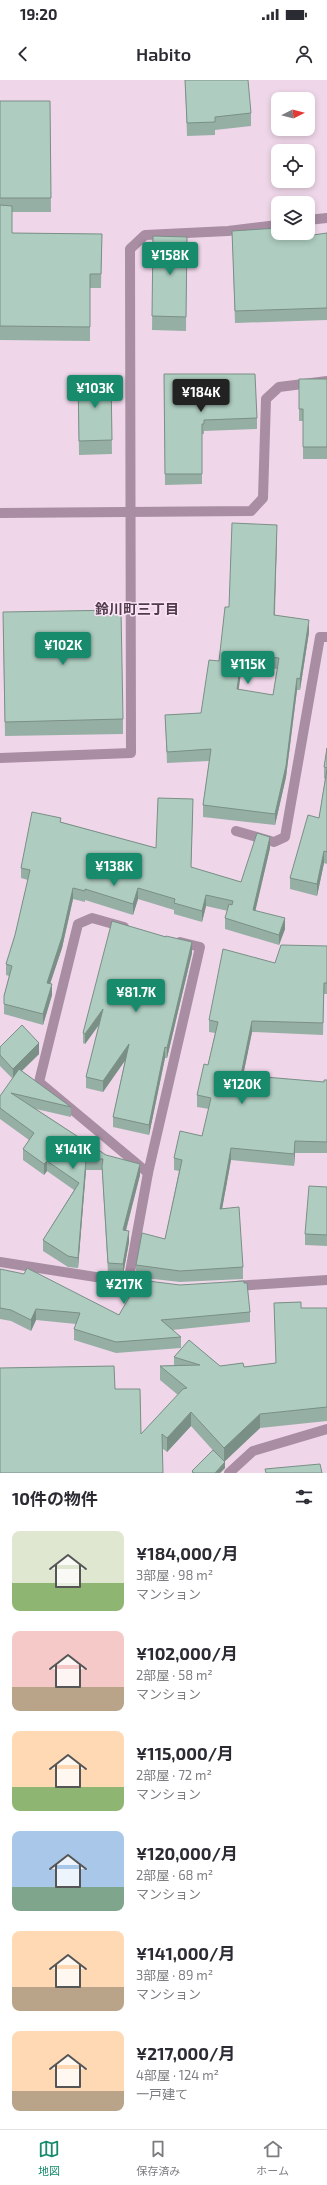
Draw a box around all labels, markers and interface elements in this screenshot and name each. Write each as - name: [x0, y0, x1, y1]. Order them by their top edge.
- text: 19:20: [20, 5, 57, 23]
- icon: back: [12, 43, 34, 65]
- text: Habito: [136, 43, 191, 65]
- icon: person: [293, 43, 315, 65]
- north arrow: [271, 92, 315, 136]
- map controls: [271, 92, 315, 240]
- button: locate: [271, 144, 315, 188]
- button: layers: [271, 196, 315, 240]
- pin: ¥158K: [142, 242, 198, 276]
- text: ¥158K: [151, 247, 189, 263]
- pin: ¥103K: [67, 375, 123, 409]
- pin: ¥184K: [173, 379, 229, 413]
- text: ¥103K: [76, 380, 114, 396]
- text: ¥184K: [182, 384, 220, 400]
- district label: 鈴川町三丁目: [95, 600, 179, 617]
- pin: ¥102K: [35, 632, 91, 666]
- text: ¥102K: [44, 637, 82, 653]
- pin: ¥115K: [220, 651, 276, 685]
- text: ¥115K: [230, 656, 266, 672]
- pin: ¥138K: [86, 853, 142, 887]
- text: ¥138K: [95, 858, 133, 874]
- pin: ¥81.7K: [103, 979, 169, 1013]
- text: ¥81.7K: [116, 984, 156, 1000]
- pin: ¥120K: [214, 1071, 270, 1105]
- text: ¥120K: [223, 1076, 261, 1092]
- pin: ¥141K: [45, 1136, 101, 1170]
- text: ¥141K: [55, 1141, 91, 1157]
- pin: ¥217K: [96, 1271, 152, 1305]
- text: ¥217K: [106, 1276, 142, 1292]
- icon: filters: [293, 1486, 315, 1508]
- text: 10件の物件: [12, 1488, 98, 1508]
- text: ¥184,000/月: [136, 1543, 239, 1563]
- icon: home: [44, 1547, 92, 1595]
- text: 3部屋 · 98 m²: [136, 1567, 213, 1583]
- text: マンション: [136, 1586, 201, 1602]
- text: ¥102,000/月: [136, 1643, 238, 1663]
- icon: home: [44, 1647, 92, 1695]
- text: 2部屋 · 58 m²: [136, 1667, 213, 1683]
- text: マンション: [136, 1686, 201, 1702]
- text: ¥115,000/月: [136, 1743, 234, 1763]
- icon: home: [44, 1747, 92, 1795]
- text: 2部屋 · 72 m²: [136, 1767, 212, 1783]
- text: マンション: [136, 1786, 201, 1802]
- text: ¥120,000/月: [136, 1843, 238, 1863]
- icon: home: [44, 1847, 92, 1895]
- text: 2部屋 · 68 m²: [136, 1867, 213, 1883]
- text: マンション: [136, 1886, 201, 1902]
- text: ¥141,000/月: [136, 1943, 236, 1963]
- icon: home: [44, 1947, 92, 1995]
- text: 3部屋 · 89 m²: [136, 1967, 213, 1983]
- text: マンション: [136, 1986, 201, 2002]
- text: ¥217,000/月: [136, 2043, 235, 2063]
- icon: home: [44, 2047, 92, 2095]
- text: 4部屋 · 124 m²: [136, 2067, 219, 2083]
- text: 一戸建て: [136, 2086, 188, 2102]
- tab: 地図: [38, 2138, 60, 2178]
- tab: 保存済み: [136, 2138, 180, 2178]
- tab: ホーム: [256, 2138, 289, 2178]

